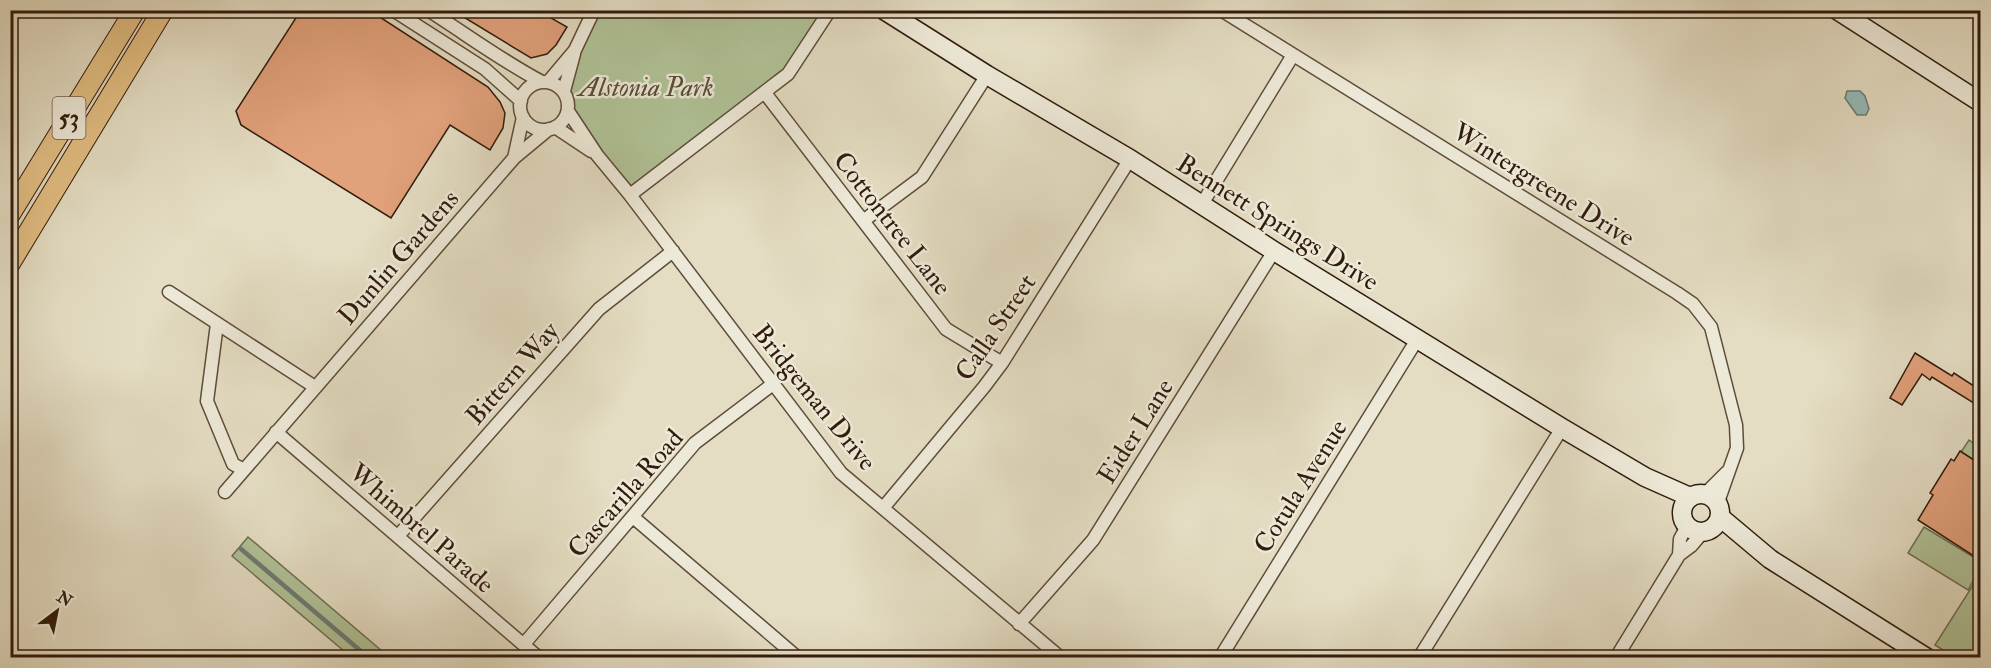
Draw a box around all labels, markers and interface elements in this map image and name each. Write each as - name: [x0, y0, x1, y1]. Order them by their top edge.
- park label: Alstonia Park: [576, 72, 713, 104]
- road number: 53: [52, 97, 86, 139]
- street label: Wintergreene Drive: [1446, 115, 1641, 254]
- street label: Cottontree Lane: [826, 146, 958, 302]
- street label: Bennett Springs Drive: [1170, 148, 1384, 299]
- street label: Dunlin Gardens: [331, 183, 466, 332]
- street label: Calla Street: [949, 268, 1043, 387]
- street label: Bittern Way: [459, 315, 567, 432]
- street label: Bridgeman Drive: [745, 318, 883, 477]
- street label: Eider Lane: [1091, 373, 1181, 490]
- street label: Cotula Avenue: [1247, 414, 1355, 559]
- street label: Cascarilla Road: [561, 423, 690, 565]
- street label: Whimbrel Parade: [341, 456, 501, 601]
- north arrow: [27, 581, 87, 641]
- text: N: [52, 586, 76, 612]

